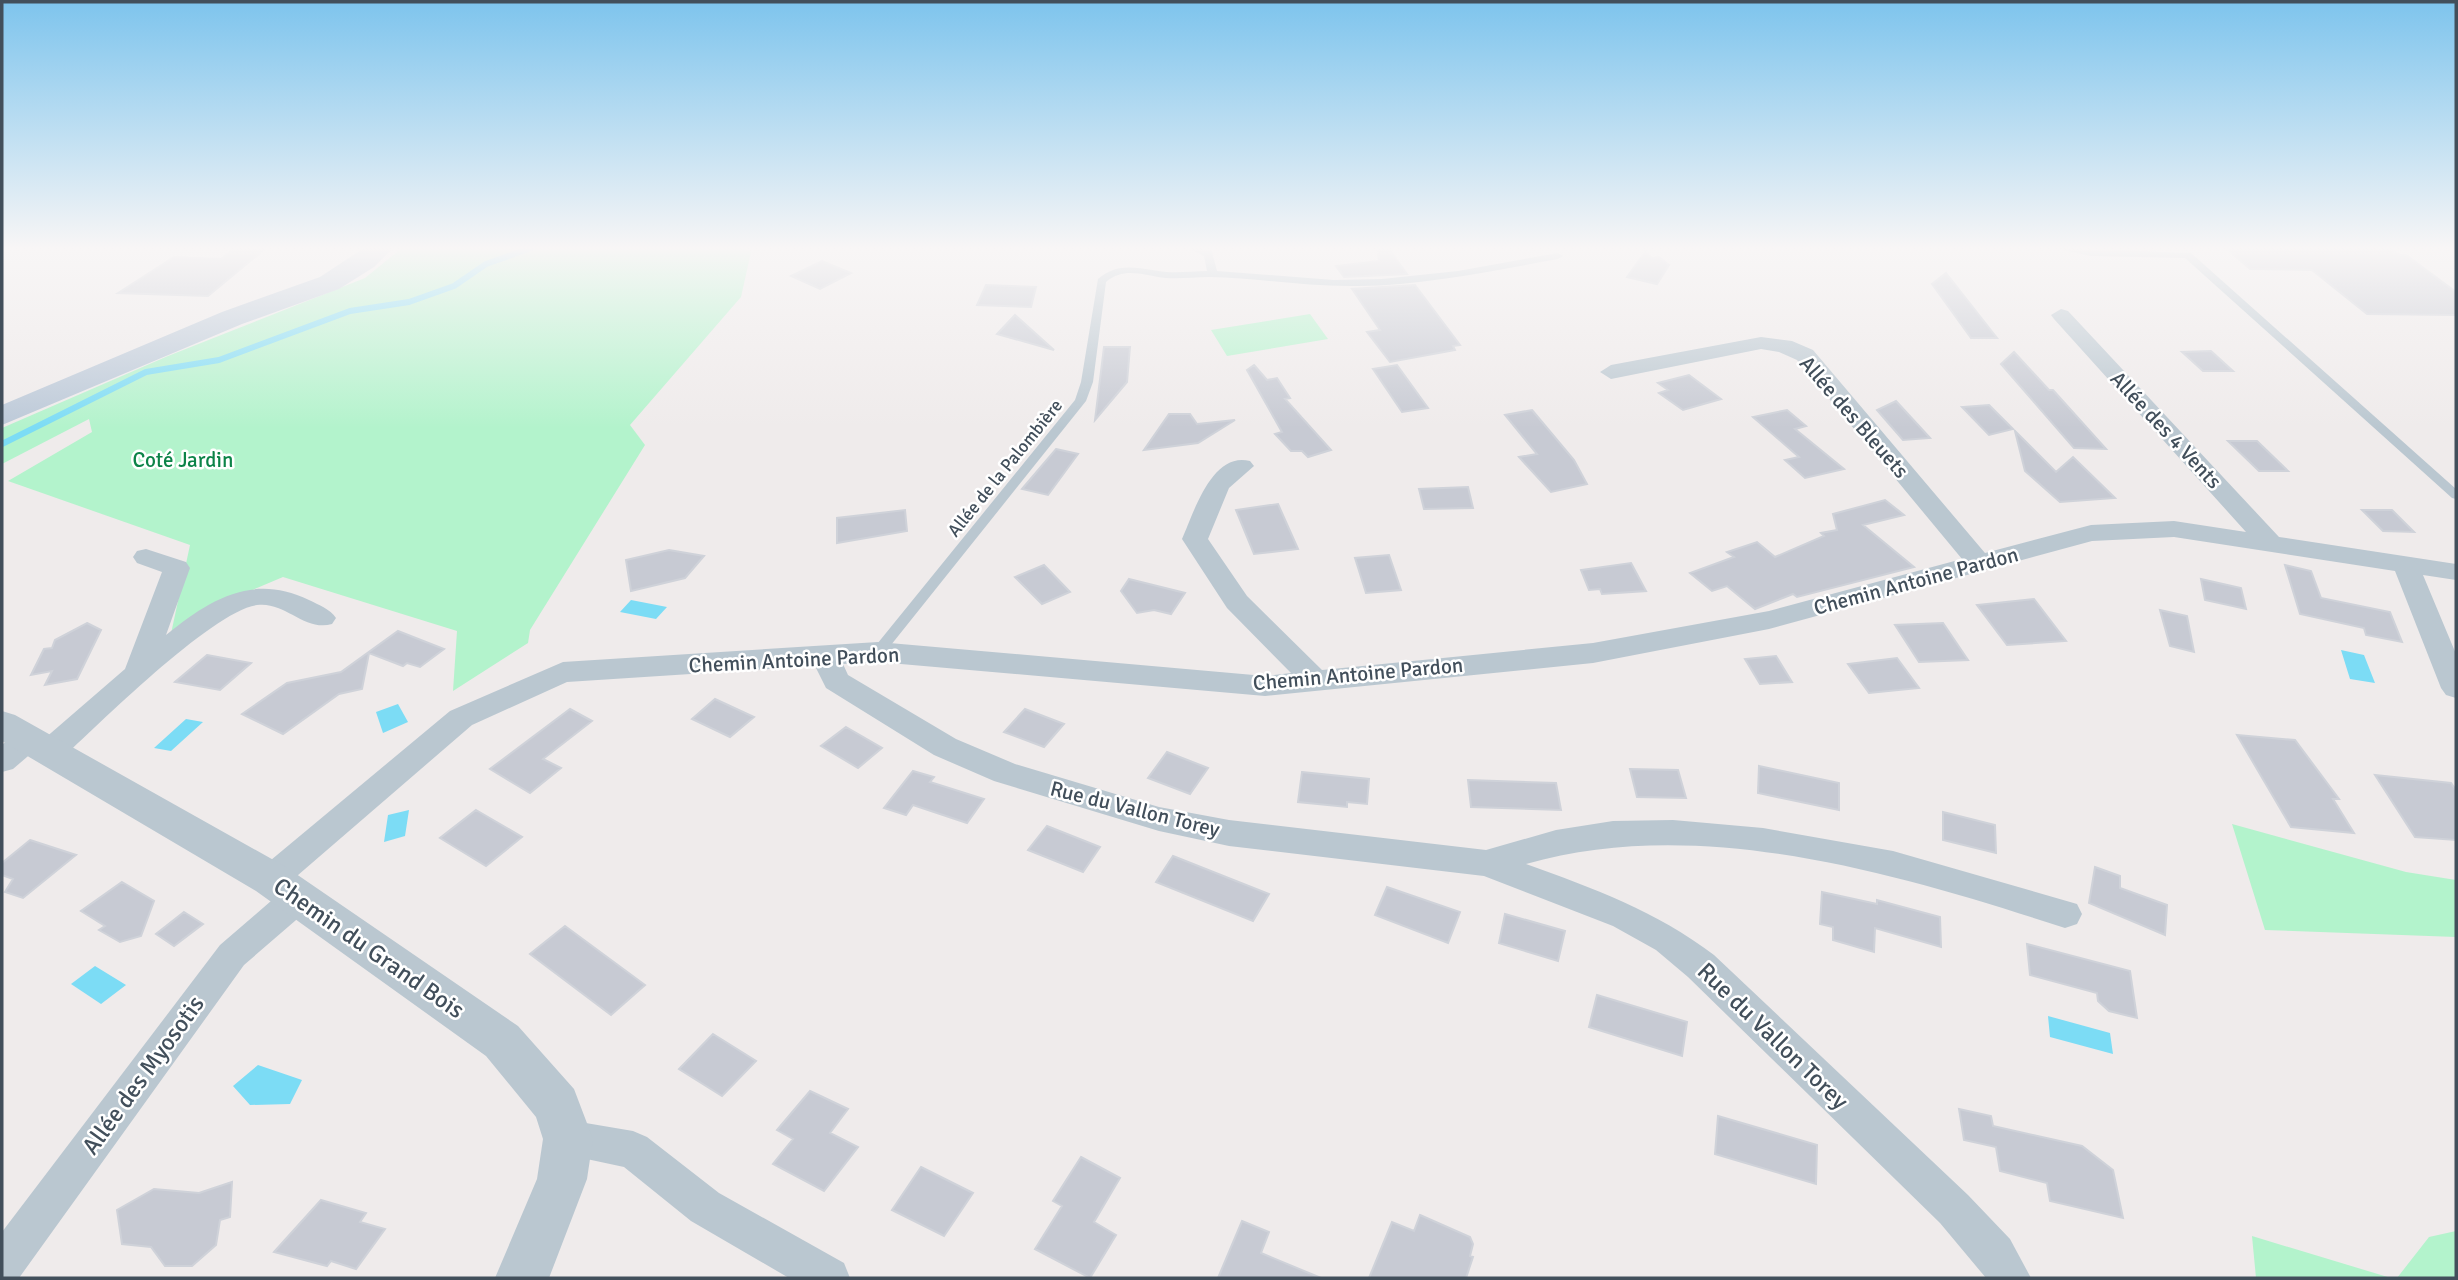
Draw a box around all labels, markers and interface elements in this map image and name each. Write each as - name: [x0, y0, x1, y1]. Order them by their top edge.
- street label: Allée des Bleuets: [1794, 351, 1914, 483]
- street label: Allée des 4 Vents: [2105, 366, 2227, 494]
- street label: Allée de la Palombière: [943, 395, 1067, 541]
- park label: Coté Jardin: [133, 447, 233, 473]
- street label: Chemin Antoine Pardon: [1811, 541, 2021, 621]
- street label: Chemin Antoine Pardon: [688, 641, 900, 679]
- street label: Chemin Antoine Pardon: [1252, 652, 1464, 696]
- street label: Rue du Vallon Torey: [1048, 775, 1223, 843]
- street label: Chemin du Grand Bois: [268, 871, 470, 1025]
- street label: Rue du Vallon Torey: [1691, 956, 1855, 1116]
- street label: Allée des Myosotis: [75, 990, 211, 1160]

